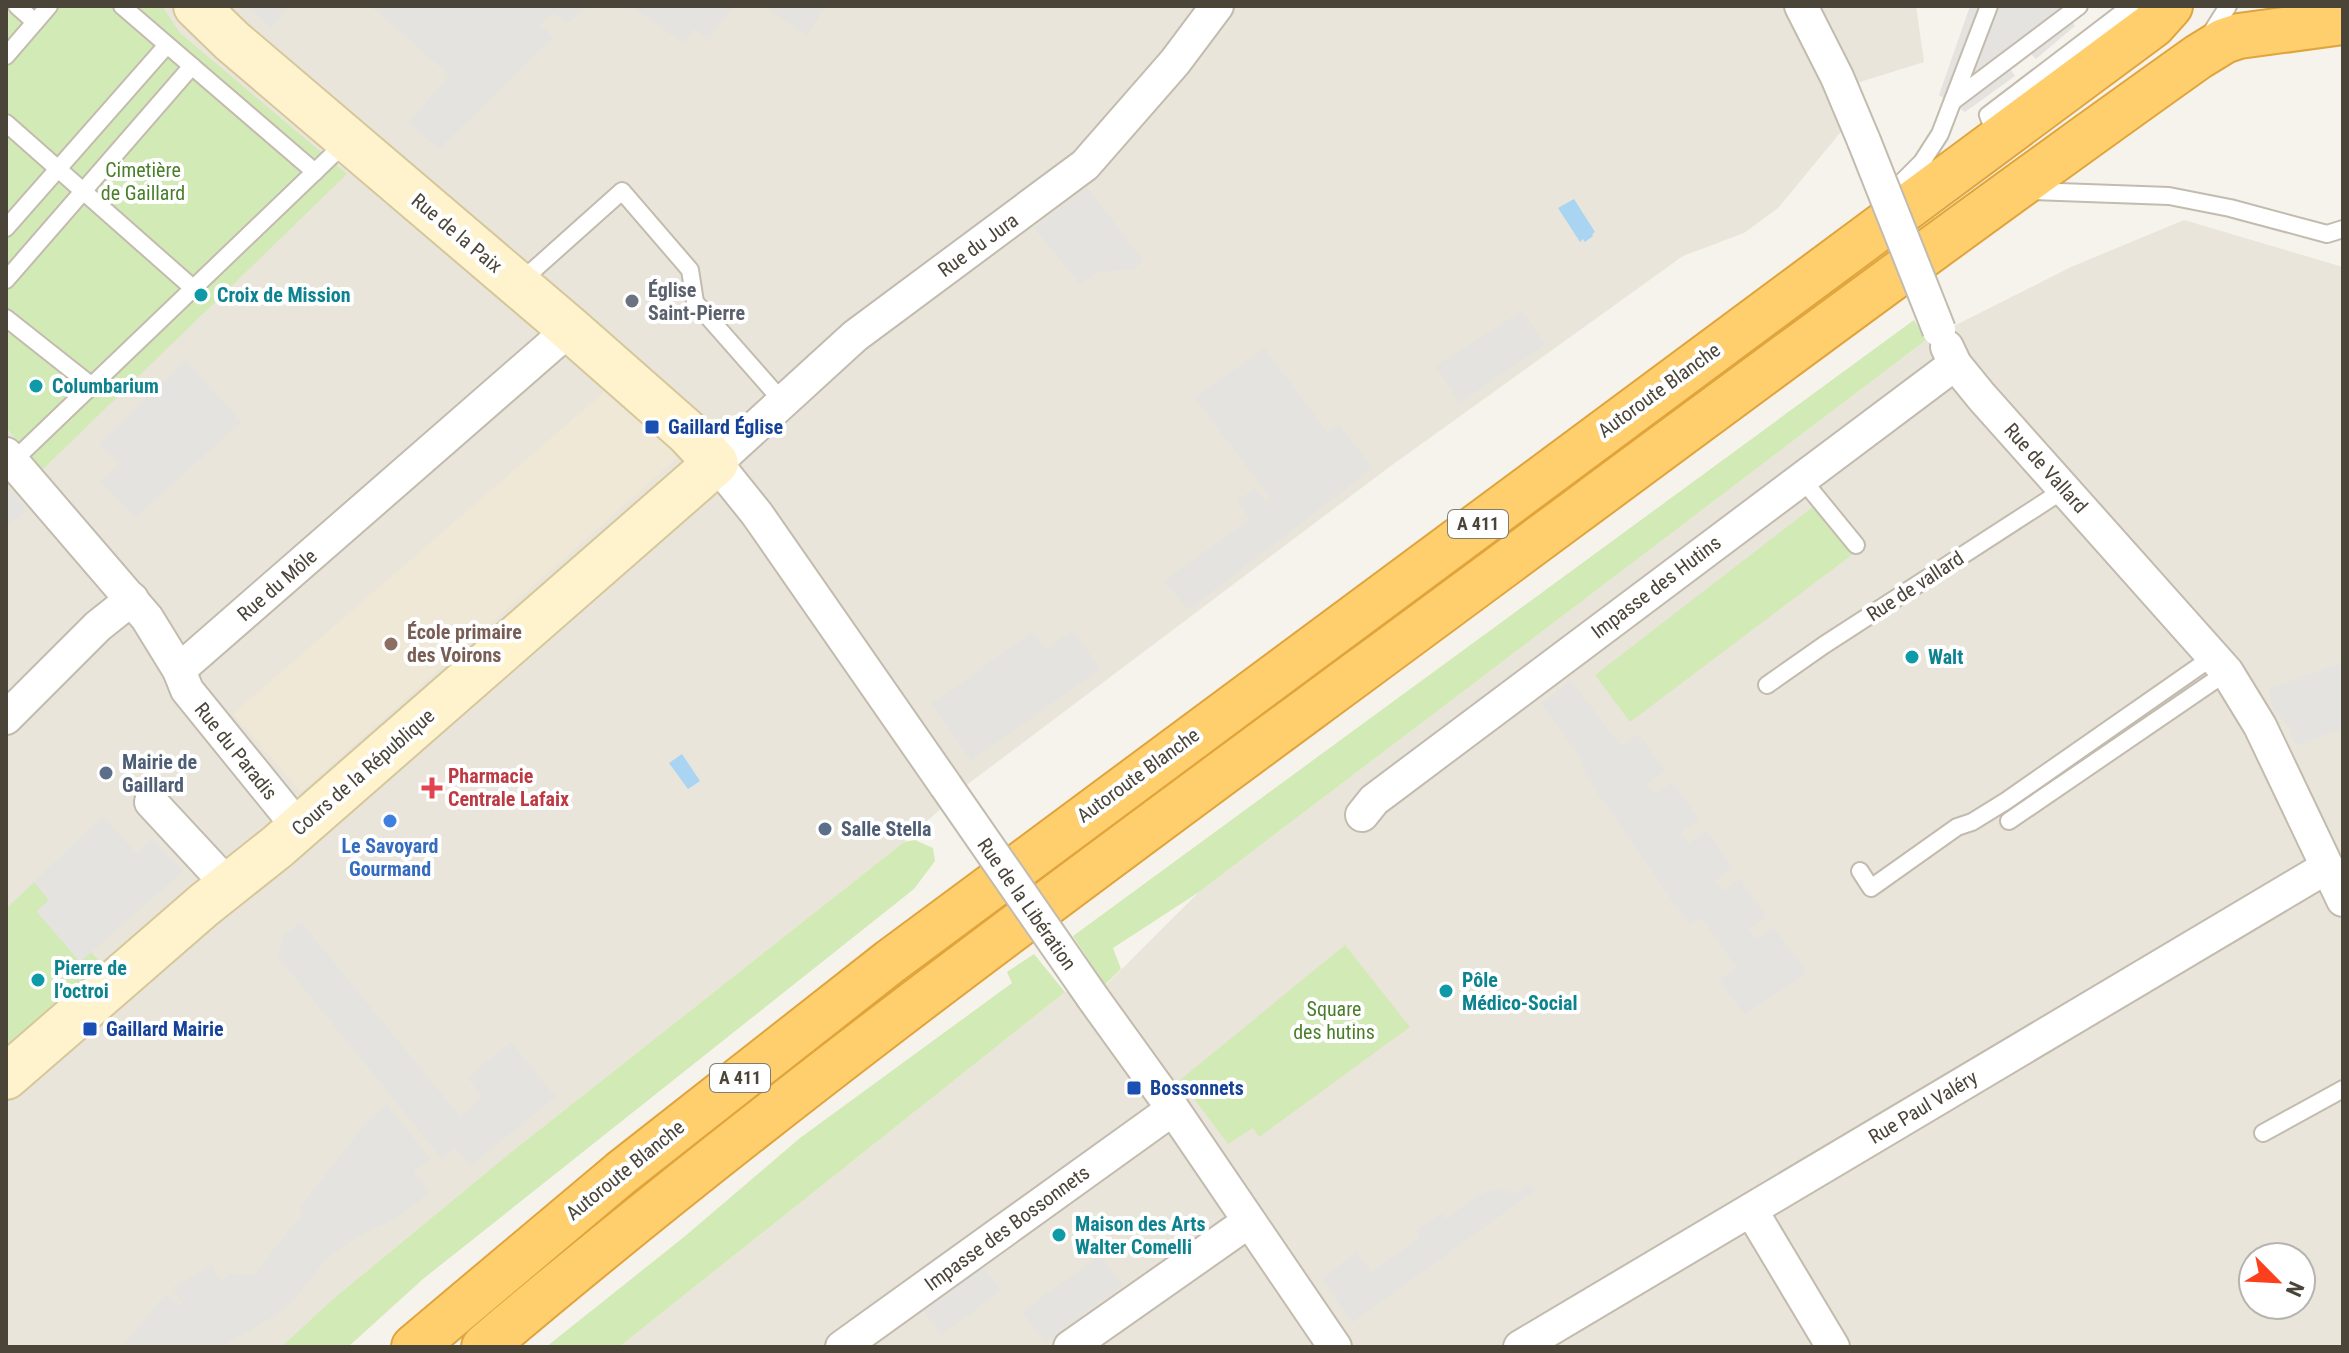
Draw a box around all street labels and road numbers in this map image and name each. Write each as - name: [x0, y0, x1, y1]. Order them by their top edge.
- street label: Rue de la Paix: [407, 188, 507, 278]
- street label: Rue du Jura: [933, 208, 1023, 282]
- street label: Autoroute Blanche: [1593, 338, 1725, 442]
- street label: Rue de Vallard: [1999, 418, 2093, 518]
- road number: A 411: [1448, 510, 1508, 538]
- street label: Impasse des Hutins: [1586, 530, 1726, 644]
- street label: Rue du Môle: [232, 544, 322, 626]
- street label: Rue de vallard: [1862, 546, 1968, 626]
- street label: Rue du Paradis: [190, 698, 282, 804]
- street label: Cours de la République: [287, 704, 439, 840]
- street label: Autoroute Blanche: [1072, 723, 1204, 827]
- street label: Rue de la Libération: [972, 833, 1082, 975]
- road number: A 411: [710, 1064, 770, 1092]
- street label: Rue Paul Valéry: [1864, 1065, 1982, 1149]
- street label: Autoroute Blanche: [561, 1115, 689, 1225]
- street label: Impasse des Bossonnets: [920, 1160, 1094, 1296]

